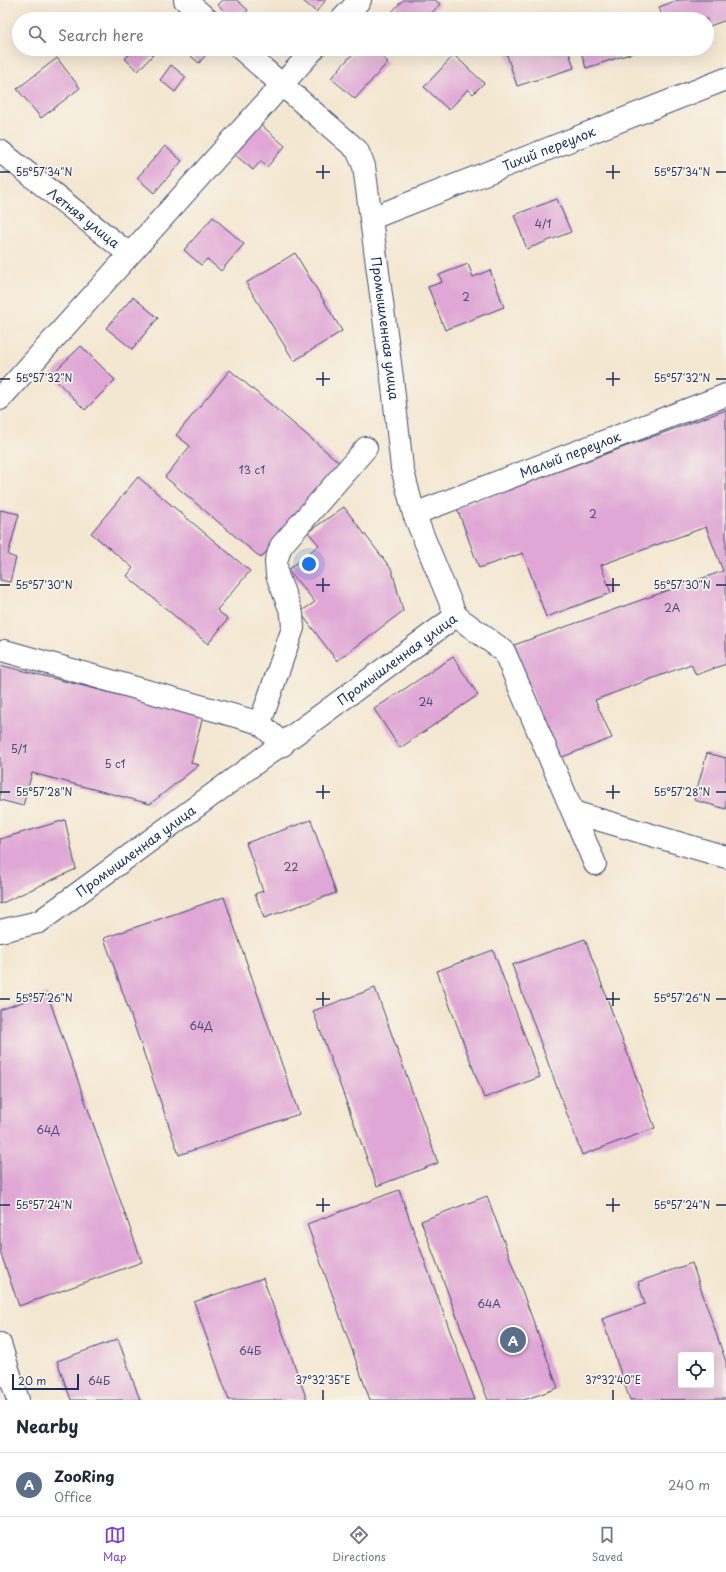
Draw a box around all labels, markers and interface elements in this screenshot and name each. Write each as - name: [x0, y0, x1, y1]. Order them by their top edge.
- search box: [12, 12, 714, 56]
- icon: search: [26, 23, 48, 45]
- text: Search here: [58, 23, 144, 46]
- street label: Тихий переулок: [499, 121, 598, 175]
- text: 55°57'34"N: [16, 164, 72, 179]
- text: 55°57'34"N: [654, 164, 710, 179]
- street label: Летняя улица: [44, 183, 125, 253]
- house number: 4/1: [535, 215, 551, 232]
- street label: Промышленная улица: [367, 255, 404, 402]
- house number: 2: [462, 288, 470, 305]
- text: 55°57'32"N: [16, 370, 73, 385]
- text: 55°57'32"N: [654, 370, 711, 385]
- street label: Малый переулок: [517, 426, 623, 482]
- house number: 13 с1: [239, 461, 265, 478]
- house number: 2: [589, 505, 597, 522]
- your location: [299, 554, 319, 574]
- text: 55°57'30"N: [15, 577, 73, 592]
- text: 55°57'30"N: [653, 577, 711, 592]
- house number: 2А: [664, 599, 681, 616]
- street label: Промышленная улица: [333, 608, 461, 709]
- house number: 24: [419, 693, 433, 710]
- house number: 5/1: [11, 740, 27, 757]
- house number: 5 с1: [104, 755, 126, 772]
- text: 55°57'28"N: [16, 784, 73, 799]
- text: 55°57'28"N: [654, 784, 711, 799]
- street label: Промышленная улица: [72, 800, 200, 901]
- house number: 22: [284, 858, 298, 875]
- text: 55°57'26"N: [16, 990, 73, 1005]
- text: 55°57'26"N: [654, 990, 711, 1005]
- house number: 64Д: [189, 1017, 213, 1034]
- house number: 64Д: [36, 1121, 60, 1138]
- text: 55°57'24"N: [16, 1197, 73, 1212]
- text: 55°57'24"N: [654, 1197, 711, 1212]
- house number: 64А: [477, 1295, 501, 1312]
- pin: A: [500, 1325, 526, 1355]
- house number: 64Б: [239, 1342, 261, 1359]
- map controls: [678, 1352, 714, 1388]
- button: locate: [678, 1352, 714, 1388]
- scale bar: [12, 1372, 79, 1391]
- text: 20 m: [18, 1372, 46, 1389]
- house number: 64Б: [88, 1372, 110, 1389]
- text: 37°32'35"E: [295, 1372, 351, 1387]
- text: 37°32'40"E: [585, 1372, 641, 1387]
- text: Nearby: [16, 1413, 78, 1439]
- text: ZooRing: [54, 1464, 114, 1487]
- text: A: [24, 1475, 34, 1494]
- text: 240 m: [668, 1475, 710, 1494]
- text: Office: [54, 1487, 92, 1506]
- tab: Map: [103, 1524, 126, 1565]
- tab: Directions: [332, 1524, 386, 1565]
- tab: Saved: [592, 1524, 623, 1565]

